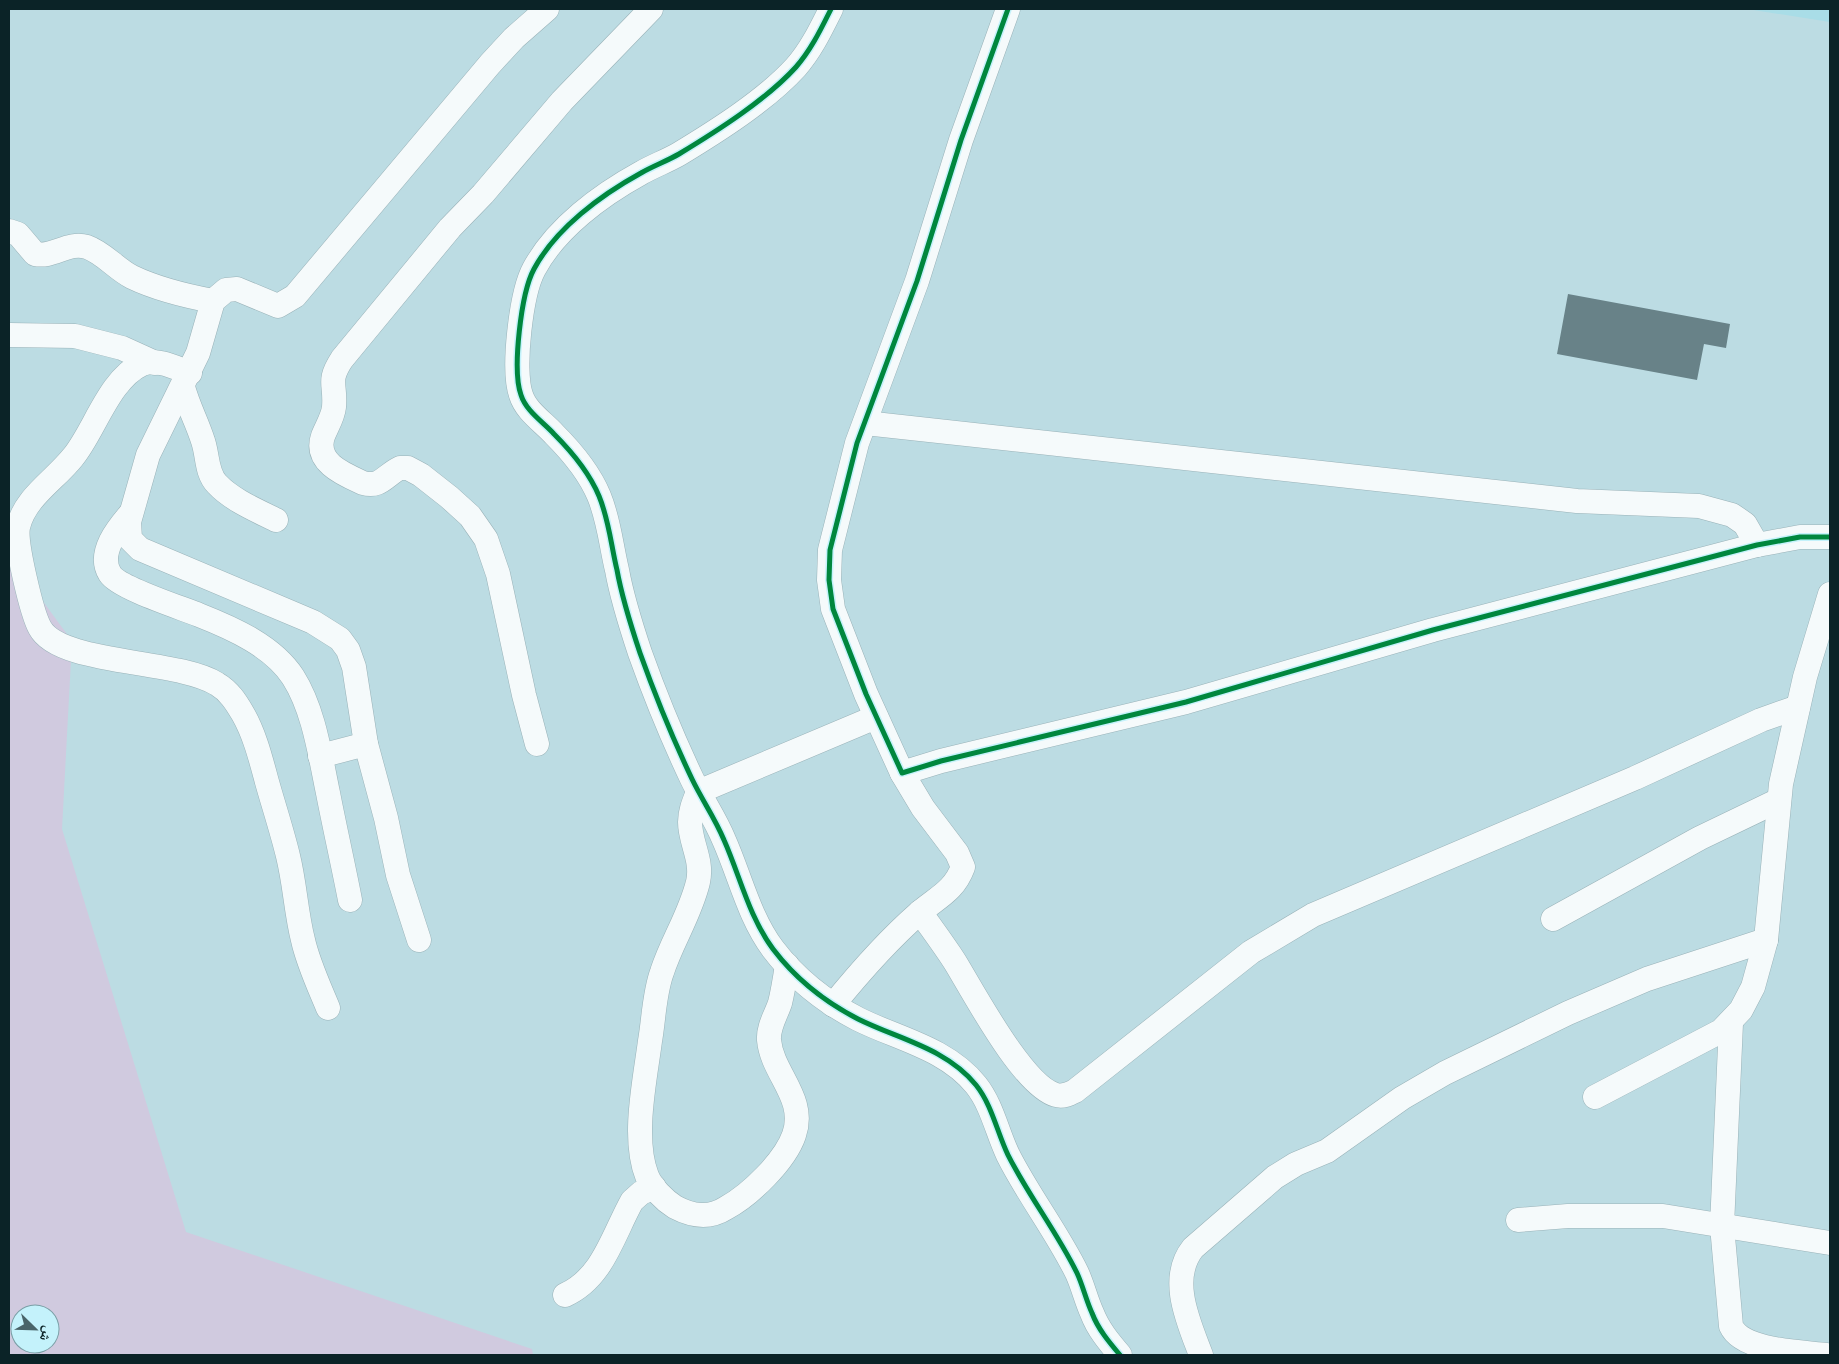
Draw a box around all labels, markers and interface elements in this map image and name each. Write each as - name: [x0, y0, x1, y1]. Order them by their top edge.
- north arrow: [10, 1304, 60, 1354]
- text: ش: [36, 1324, 57, 1344]

